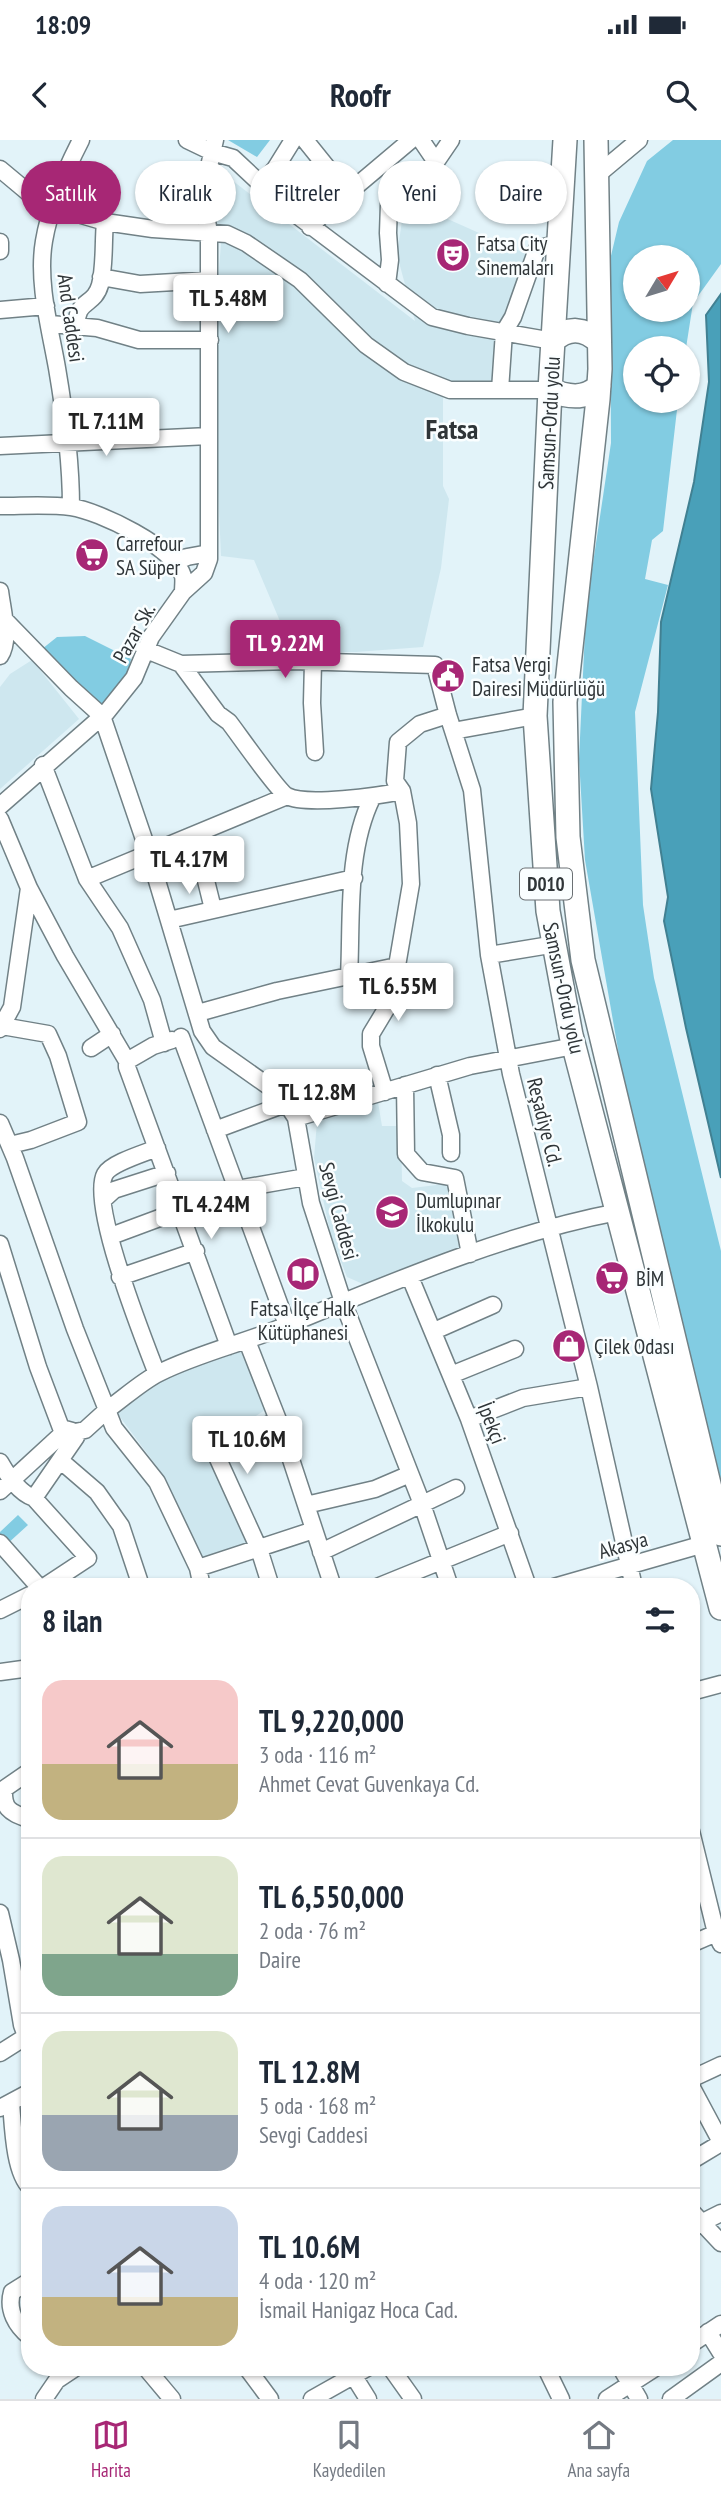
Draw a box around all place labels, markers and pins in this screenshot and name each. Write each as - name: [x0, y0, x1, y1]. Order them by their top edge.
- place label: Fatsa City Sinemaları: [477, 230, 554, 281]
- theatre icon: Fatsa City Sinemaları: [434, 236, 472, 274]
- pin: TL 5.48M: [156, 276, 300, 335]
- pin: TL 7.11M: [34, 398, 178, 458]
- place label: Carrefour SA Süper: [116, 530, 183, 581]
- supermarket icon: Carrefour SA Süper: [73, 536, 111, 574]
- pin: TL 9.22M: [213, 620, 357, 680]
- place label: Fatsa Vergi Dairesi Müdürlüğü: [472, 651, 605, 702]
- public building icon: Fatsa Vergi Dairesi Müdürlüğü: [429, 657, 467, 695]
- pin: TL 4.17M: [117, 836, 261, 896]
- pin: TL 6.55M: [326, 964, 470, 1023]
- pin: TL 12.8M: [245, 1070, 389, 1129]
- pin: TL 4.24M: [139, 1182, 283, 1241]
- place label: Dumlupınar İlkokulu: [416, 1187, 501, 1238]
- school or university icon: Dumlupınar İlkokulu: [373, 1193, 411, 1231]
- library icon: Fatsa İlçe Halk Kütüphanesi: [284, 1255, 322, 1293]
- supermarket icon: BİM: [593, 1259, 631, 1297]
- place label: BİM: [636, 1265, 664, 1292]
- place label: Fatsa İlçe Halk Kütüphanesi: [250, 1295, 356, 1346]
- shop icon: Çilek Odası: [550, 1327, 588, 1365]
- place label: Çilek Odası: [594, 1333, 675, 1360]
- pin: TL 10.6M: [175, 1416, 319, 1476]

